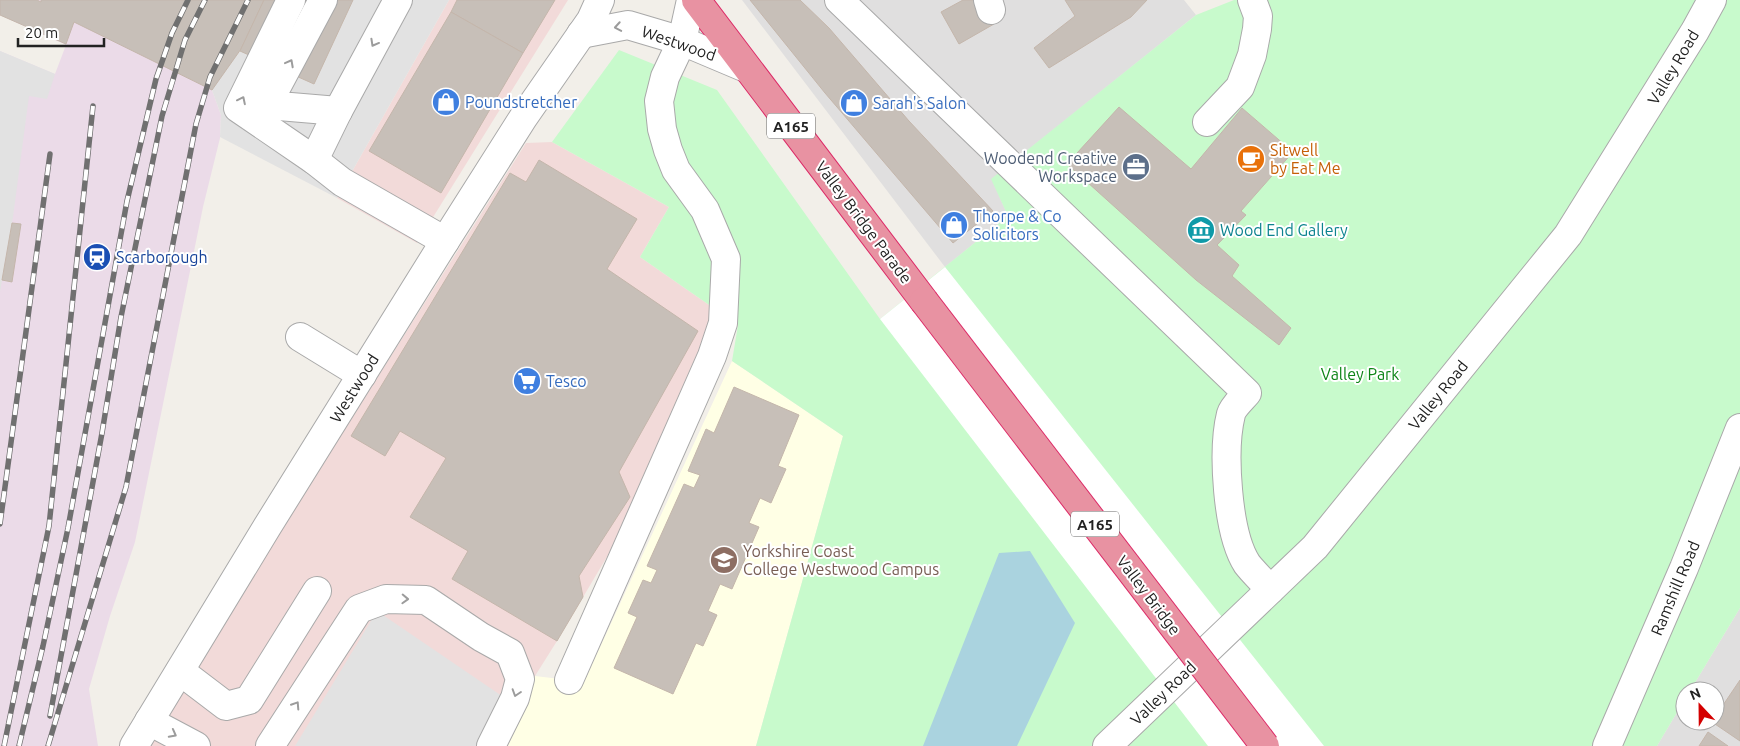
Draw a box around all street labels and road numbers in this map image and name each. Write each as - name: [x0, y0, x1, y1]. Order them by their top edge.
- street label: Westwood: [640, 22, 718, 64]
- street label: Valley Road: [1644, 27, 1702, 107]
- road number: A165: [767, 114, 815, 138]
- street label: Valley Bridge Parade: [812, 157, 916, 287]
- street label: Westwood: [326, 351, 382, 425]
- street label: Valley Road: [1405, 357, 1471, 433]
- road number: A165: [1071, 512, 1119, 536]
- street label: Ramshill Road: [1647, 538, 1703, 638]
- street label: Valley Bridge: [1113, 552, 1185, 638]
- street label: Valley Road: [1127, 657, 1199, 729]

